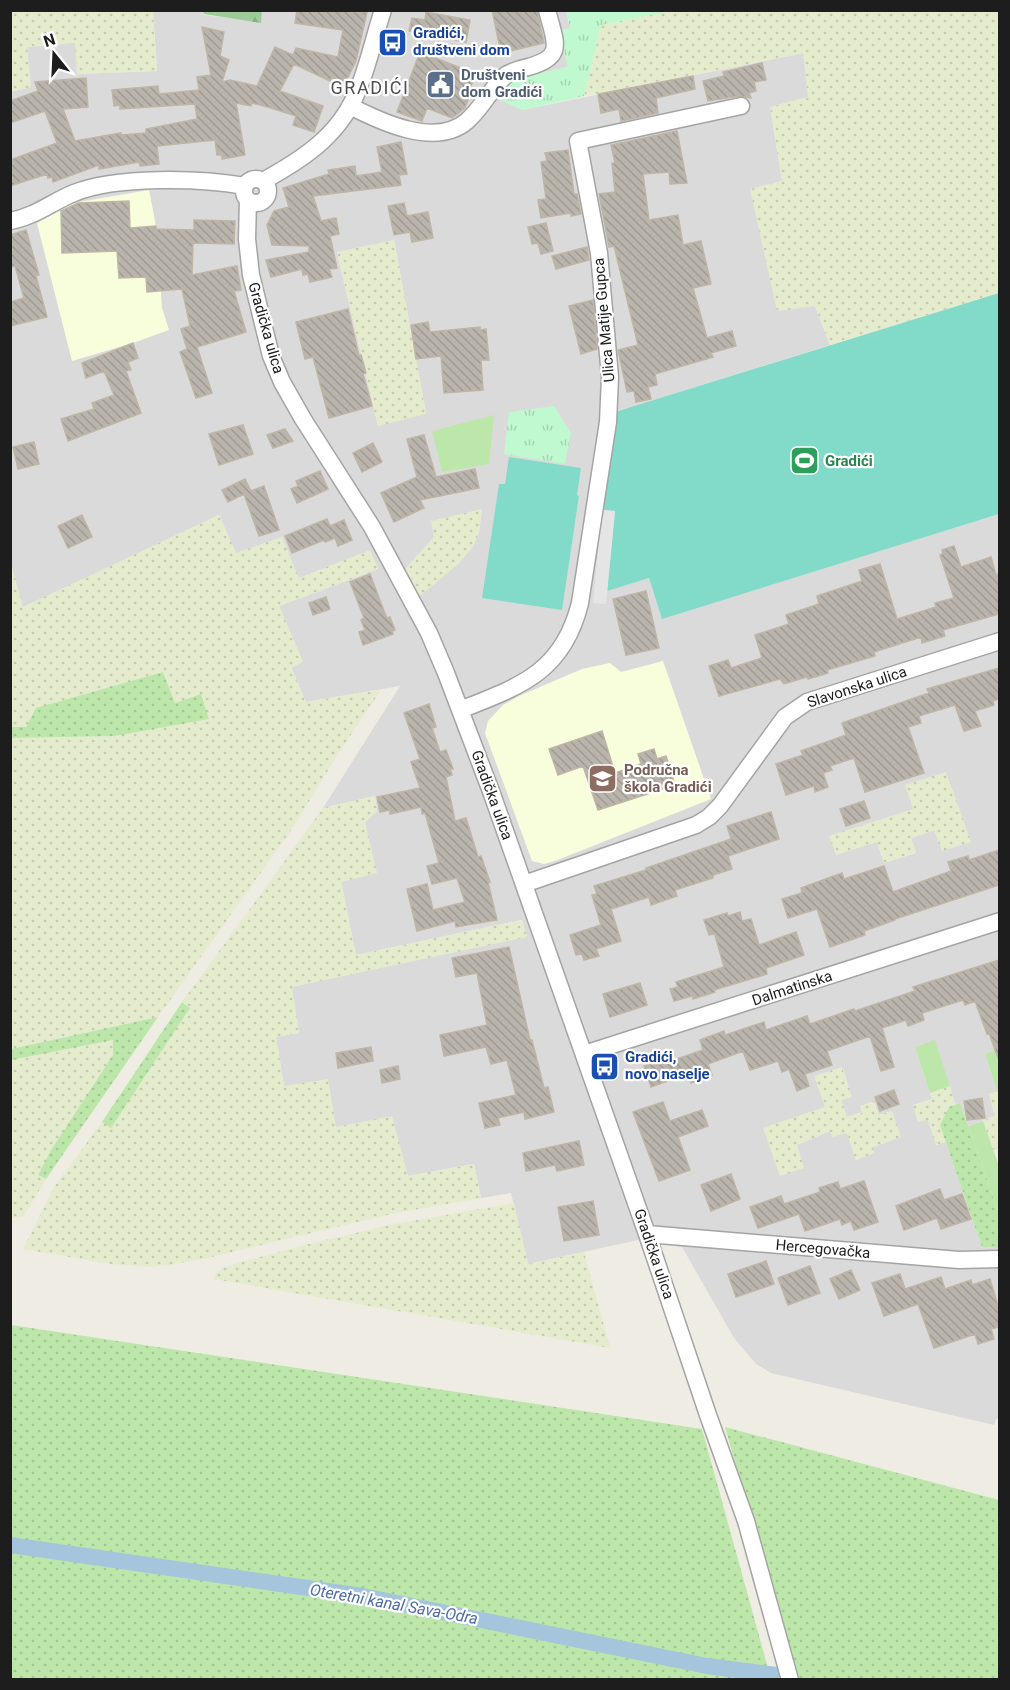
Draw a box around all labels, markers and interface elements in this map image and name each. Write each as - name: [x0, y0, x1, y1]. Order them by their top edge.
- north arrow: [24, 24, 84, 84]
- place label: Gradići, društveni dom: [413, 24, 510, 59]
- bus stop icon: Gradići, društveni dom: [376, 26, 408, 58]
- text: N: [41, 29, 58, 51]
- place label: Društveni dom Gradići: [461, 66, 542, 101]
- public building icon: Društveni dom Gradići: [424, 68, 456, 100]
- district label: GRADIĆI: [331, 77, 409, 98]
- street label: Ulica Matije Gupca: [590, 257, 618, 383]
- street label: Gradička ulica: [244, 280, 288, 376]
- sports icon: Gradići: [788, 445, 820, 477]
- place label: Gradići: [825, 452, 873, 470]
- street label: Slavonska ulica: [805, 662, 909, 712]
- street label: Gradička ulica: [467, 748, 517, 842]
- place label: Područna škola Gradići: [624, 761, 712, 796]
- school or university icon: Područna škola Gradići: [587, 763, 619, 795]
- street label: Dalmatinska: [750, 967, 834, 1009]
- place label: Gradići, novo naselje: [625, 1048, 710, 1083]
- bus stop icon: Gradići, novo naselje: [588, 1050, 620, 1082]
- street label: Gradička ulica: [630, 1207, 678, 1301]
- street label: Hercegovačka: [775, 1236, 871, 1262]
- water label: Oteretni kanal Sava-Odra: [309, 1580, 479, 1628]

